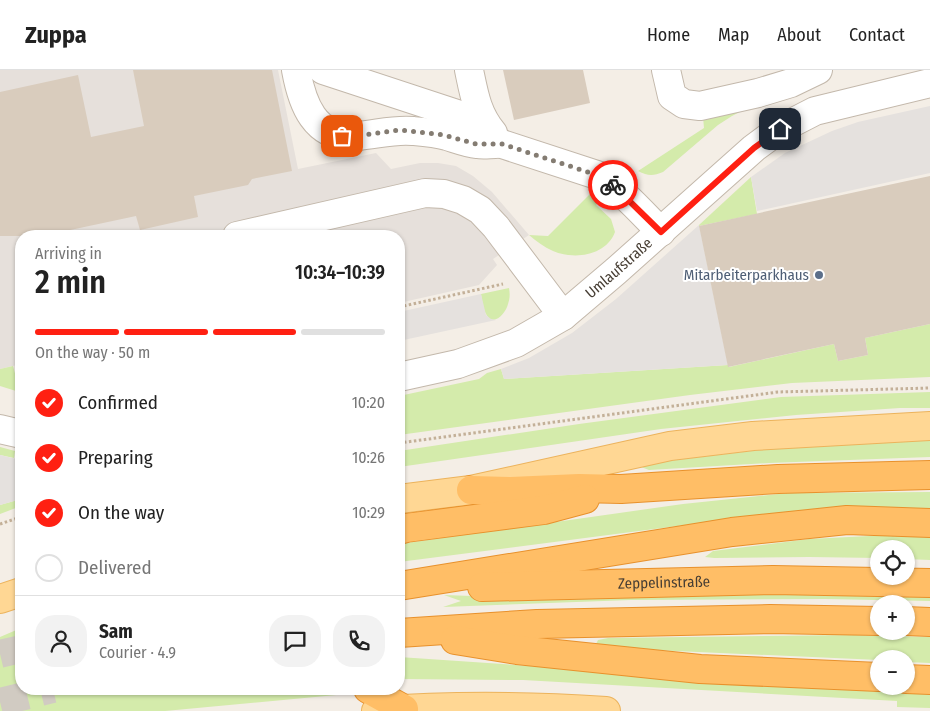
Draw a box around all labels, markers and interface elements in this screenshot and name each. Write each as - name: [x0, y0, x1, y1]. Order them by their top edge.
- text: Zuppa: [25, 21, 87, 49]
- text: Home: [647, 24, 690, 46]
- text: Map: [718, 24, 749, 46]
- text: About: [777, 24, 821, 46]
- text: Contact: [849, 24, 905, 46]
- pin: [759, 108, 801, 150]
- pin: [321, 115, 363, 157]
- icon: home: [766, 115, 794, 143]
- icon: bag: [328, 122, 356, 150]
- courier: [588, 160, 638, 210]
- icon: bike: [599, 171, 627, 199]
- street label: Umlaufstraße: [582, 234, 656, 302]
- text: Arriving in: [35, 244, 102, 263]
- text: 10:34–10:39: [295, 261, 385, 284]
- text: 2 min: [35, 263, 106, 301]
- place label: Mitarbeiterparkhaus: [684, 266, 809, 284]
- marker: Mitarbeiterparkhaus: [813, 269, 825, 281]
- text: On the way · 50 m: [35, 343, 150, 362]
- icon: check: [35, 389, 63, 417]
- text: Confirmed: [78, 391, 158, 414]
- text: 10:20: [352, 393, 385, 412]
- icon: check: [35, 444, 63, 472]
- text: Preparing: [78, 446, 153, 469]
- text: 10:26: [352, 448, 385, 467]
- icon: check: [35, 499, 63, 527]
- text: On the way: [78, 501, 164, 524]
- text: 10:29: [352, 503, 385, 522]
- map controls: [870, 540, 915, 695]
- button: locate: [870, 540, 915, 585]
- text: Delivered: [78, 556, 152, 579]
- street label: Zeppelinstraße: [618, 573, 710, 593]
- button: +: [870, 595, 915, 640]
- button: person: [35, 615, 87, 667]
- button: chat: [269, 615, 321, 667]
- button: phone: [333, 615, 385, 667]
- text: Sam: [99, 620, 133, 643]
- text: Courier · 4.9: [99, 643, 176, 662]
- button: −: [870, 650, 915, 695]

